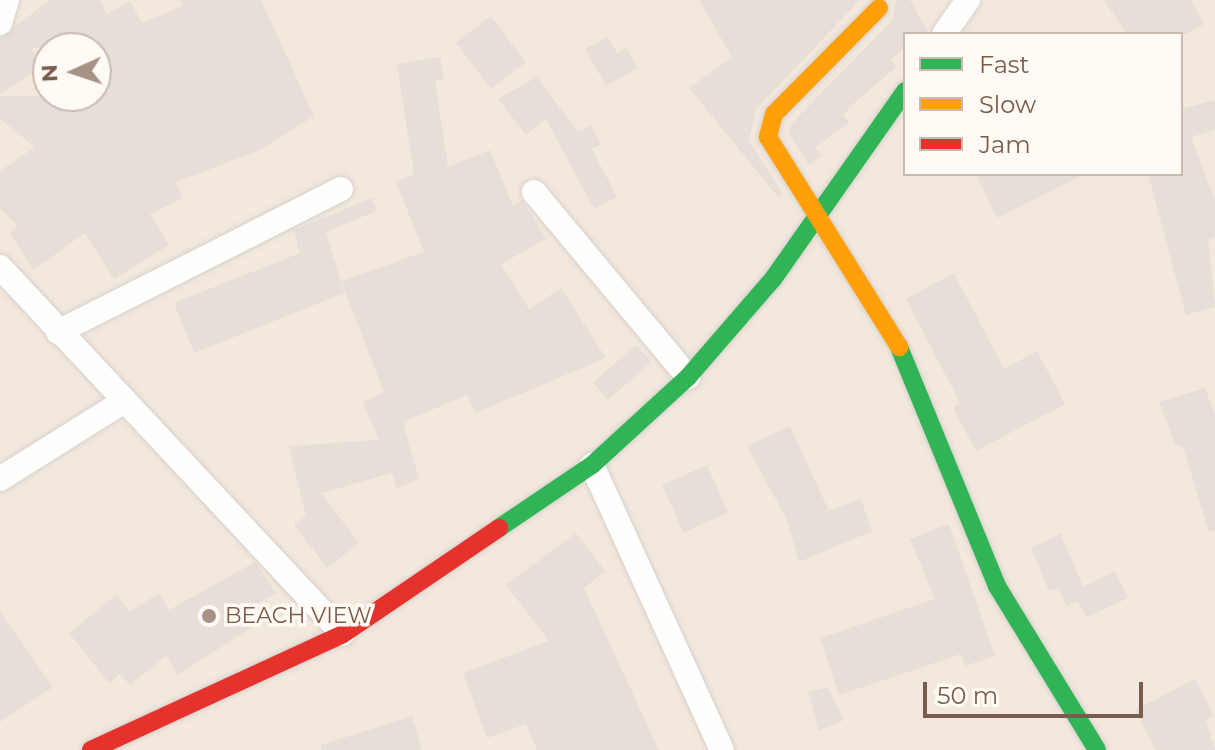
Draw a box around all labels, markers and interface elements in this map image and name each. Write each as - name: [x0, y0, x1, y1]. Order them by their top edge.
- north arrow: [32, 32, 112, 112]
- legend: [903, 32, 1183, 176]
- text: Fast: [979, 50, 1029, 79]
- text: N: [36, 64, 63, 83]
- text: Slow: [979, 90, 1036, 119]
- text: Jam: [979, 130, 1031, 159]
- place label: BEACH VIEW: [225, 603, 372, 629]
- marker: BEACH VIEW: [200, 607, 218, 625]
- scale bar: [927, 666, 1147, 716]
- text: 50 m: [937, 681, 998, 710]

